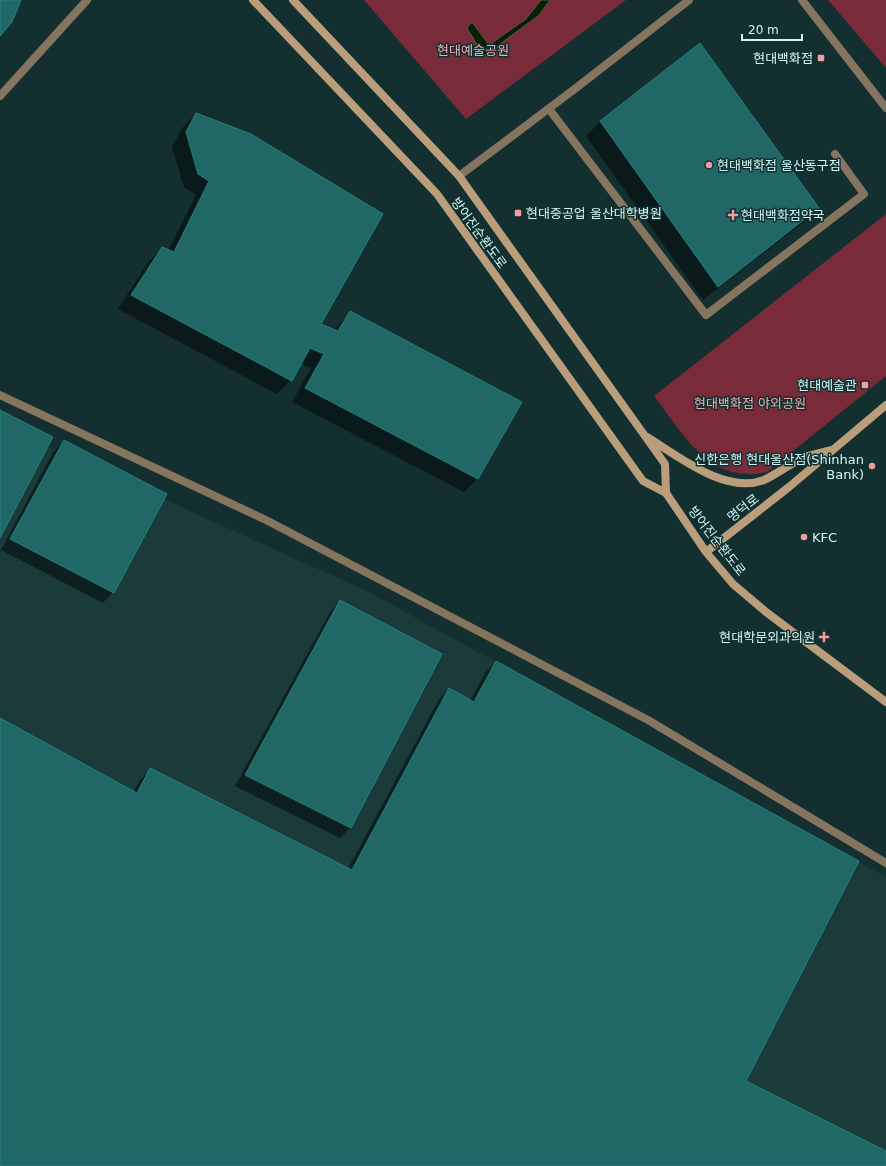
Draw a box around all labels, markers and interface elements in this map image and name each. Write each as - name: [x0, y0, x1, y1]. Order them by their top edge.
- scale bar: [742, 16, 802, 42]
- text: 20 m: [748, 23, 779, 37]
- park label: 현대예술공원: [437, 43, 509, 58]
- place label: 현대백화점: [753, 51, 813, 66]
- marker: 현대백화점: [816, 53, 826, 63]
- place label: 현대백화점 울산동구점: [717, 158, 841, 173]
- marker: 현대백화점 울산동구점: [704, 160, 714, 170]
- street label: 방어진순환도로: [448, 195, 510, 271]
- place label: 현대중공업 울산대학병원: [526, 206, 662, 221]
- marker: 현대중공업 울산대학병원: [513, 208, 523, 218]
- place label: 현대백화점약국: [741, 208, 825, 223]
- marker: 현대백화점약국: [728, 210, 738, 220]
- place label: 현대예술관: [797, 378, 857, 393]
- marker: 현대예술관: [860, 380, 870, 390]
- park label: 현대백화점 야외공원: [694, 396, 806, 411]
- place label: 신한은행 현대울산점(Shinhan Bank): [694, 452, 864, 482]
- marker: 신한은행 현대울산점(Shinhan Bank): [867, 461, 877, 471]
- street label: 명덕로: [724, 491, 762, 525]
- street label: 방어진순환도로: [685, 503, 749, 579]
- place label: KFC: [812, 530, 837, 545]
- marker: KFC: [799, 532, 809, 542]
- place label: 현대학문외과의원: [719, 630, 815, 645]
- marker: 현대학문외과의원: [818, 631, 830, 643]

